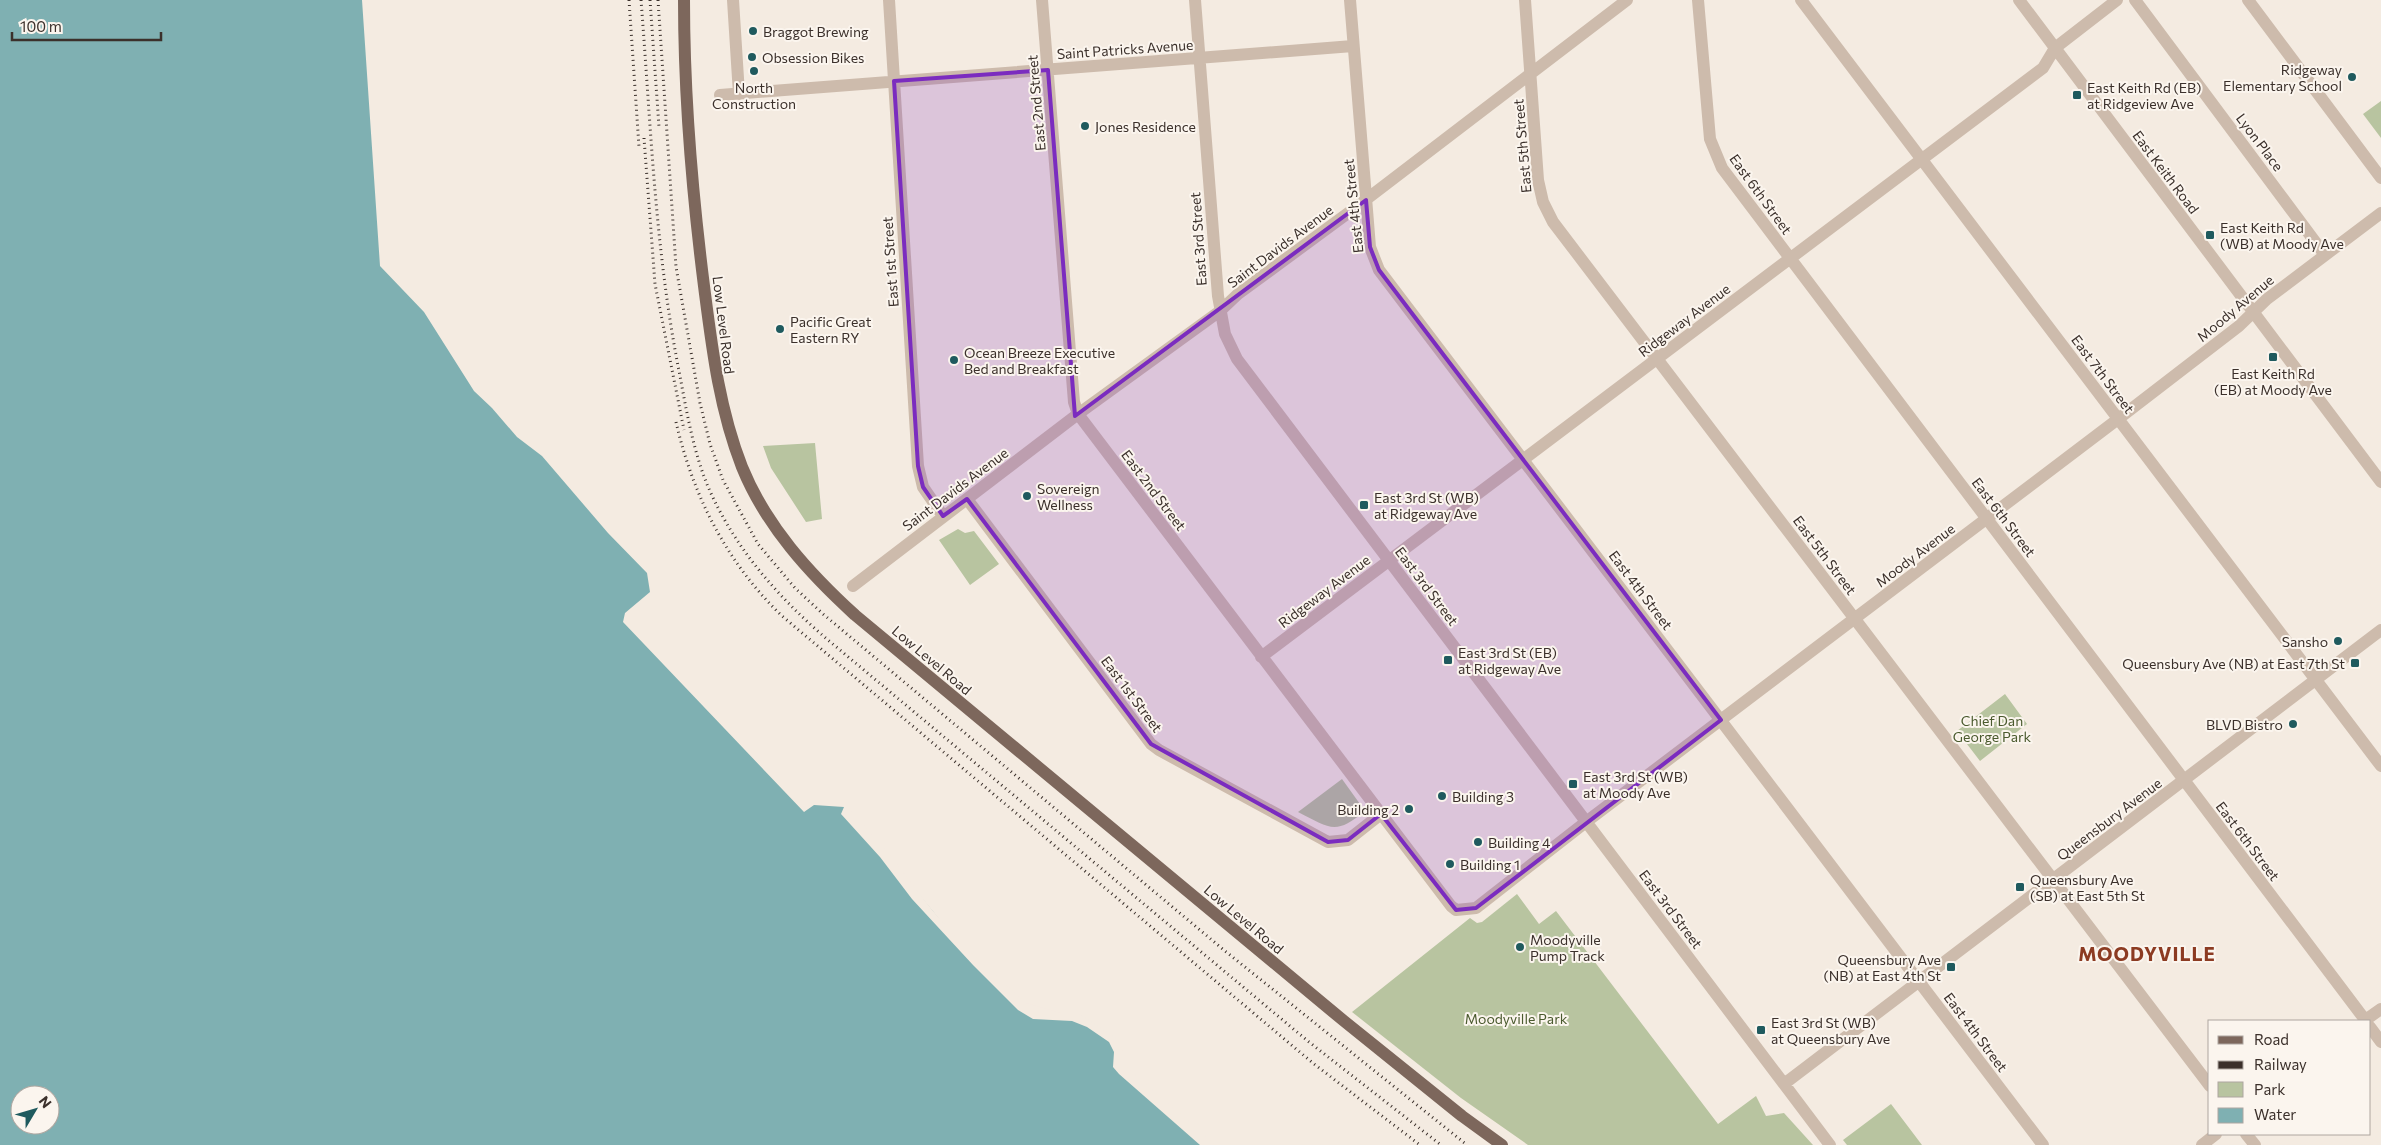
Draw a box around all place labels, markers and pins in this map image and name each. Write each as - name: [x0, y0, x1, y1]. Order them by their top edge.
- place label: Braggot Brewing: [763, 23, 869, 40]
- marker: Braggot Brewing: [747, 25, 759, 37]
- place label: Obsession Bikes: [762, 49, 864, 66]
- marker: Obsession Bikes: [746, 51, 758, 63]
- place label: Ridgeway Elementary School: [2223, 61, 2342, 94]
- marker: North Construction: [748, 65, 760, 77]
- marker: Ridgeway Elementary School: [2346, 71, 2358, 83]
- place label: North Construction: [712, 79, 796, 112]
- place label: East Keith Rd (EB) at Ridgeview Ave: [2087, 79, 2201, 112]
- marker: East Keith Rd (EB) at Ridgeview Ave: [2071, 89, 2083, 101]
- place label: Jones Residence: [1095, 118, 1196, 135]
- marker: Jones Residence: [1079, 120, 1091, 132]
- place label: East Keith Rd (WB) at Moody Ave: [2220, 219, 2344, 252]
- marker: East Keith Rd (WB) at Moody Ave: [2204, 229, 2216, 241]
- place label: Pacific Great Eastern RY: [790, 313, 872, 346]
- marker: Pacific Great Eastern RY: [774, 323, 786, 335]
- place label: Ocean Breeze Executive Bed and Breakfast: [964, 344, 1115, 377]
- marker: East Keith Rd (EB) at Moody Ave: [2267, 351, 2279, 363]
- marker: Ocean Breeze Executive Bed and Breakfast: [948, 354, 960, 366]
- place label: East Keith Rd (EB) at Moody Ave: [2214, 365, 2332, 398]
- place label: Sovereign Wellness: [1037, 480, 1100, 513]
- place label: East 3rd St (WB) at Ridgeway Ave: [1374, 489, 1479, 522]
- marker: Sovereign Wellness: [1021, 490, 1033, 502]
- marker: East 3rd St (WB) at Ridgeway Ave: [1358, 499, 1370, 511]
- place label: Sansho: [2282, 633, 2328, 650]
- marker: Sansho: [2332, 635, 2344, 647]
- place label: East 3rd St (EB) at Ridgeway Ave: [1458, 644, 1561, 677]
- marker: East 3rd St (EB) at Ridgeway Ave: [1442, 654, 1454, 666]
- place label: Queensbury Ave (NB) at East 7th St: [2122, 655, 2345, 672]
- marker: Queensbury Ave (NB) at East 7th St: [2349, 657, 2361, 669]
- place label: BLVD Bistro: [2206, 716, 2283, 733]
- marker: BLVD Bistro: [2287, 718, 2299, 730]
- place label: East 3rd St (WB) at Moody Ave: [1583, 768, 1688, 801]
- marker: East 3rd St (WB) at Moody Ave: [1567, 778, 1579, 790]
- place label: Building 3: [1452, 788, 1514, 805]
- marker: Building 3: [1436, 790, 1448, 802]
- place label: Building 2: [1337, 801, 1399, 818]
- marker: Building 2: [1403, 803, 1415, 815]
- place label: Building 4: [1488, 834, 1551, 851]
- marker: Building 4: [1472, 836, 1484, 848]
- place label: Building 1: [1460, 856, 1520, 873]
- marker: Building 1: [1444, 858, 1456, 870]
- place label: Queensbury Ave (SB) at East 5th St: [2030, 871, 2145, 904]
- marker: Queensbury Ave (SB) at East 5th St: [2014, 881, 2026, 893]
- place label: Moodyville Pump Track: [1530, 931, 1605, 964]
- marker: Moodyville Pump Track: [1514, 941, 1526, 953]
- place label: Queensbury Ave (NB) at East 4th St: [1823, 951, 1941, 984]
- marker: Queensbury Ave (NB) at East 4th St: [1945, 961, 1957, 973]
- place label: East 3rd St (WB) at Queensbury Ave: [1771, 1014, 1890, 1047]
- marker: East 3rd St (WB) at Queensbury Ave: [1755, 1024, 1767, 1036]

